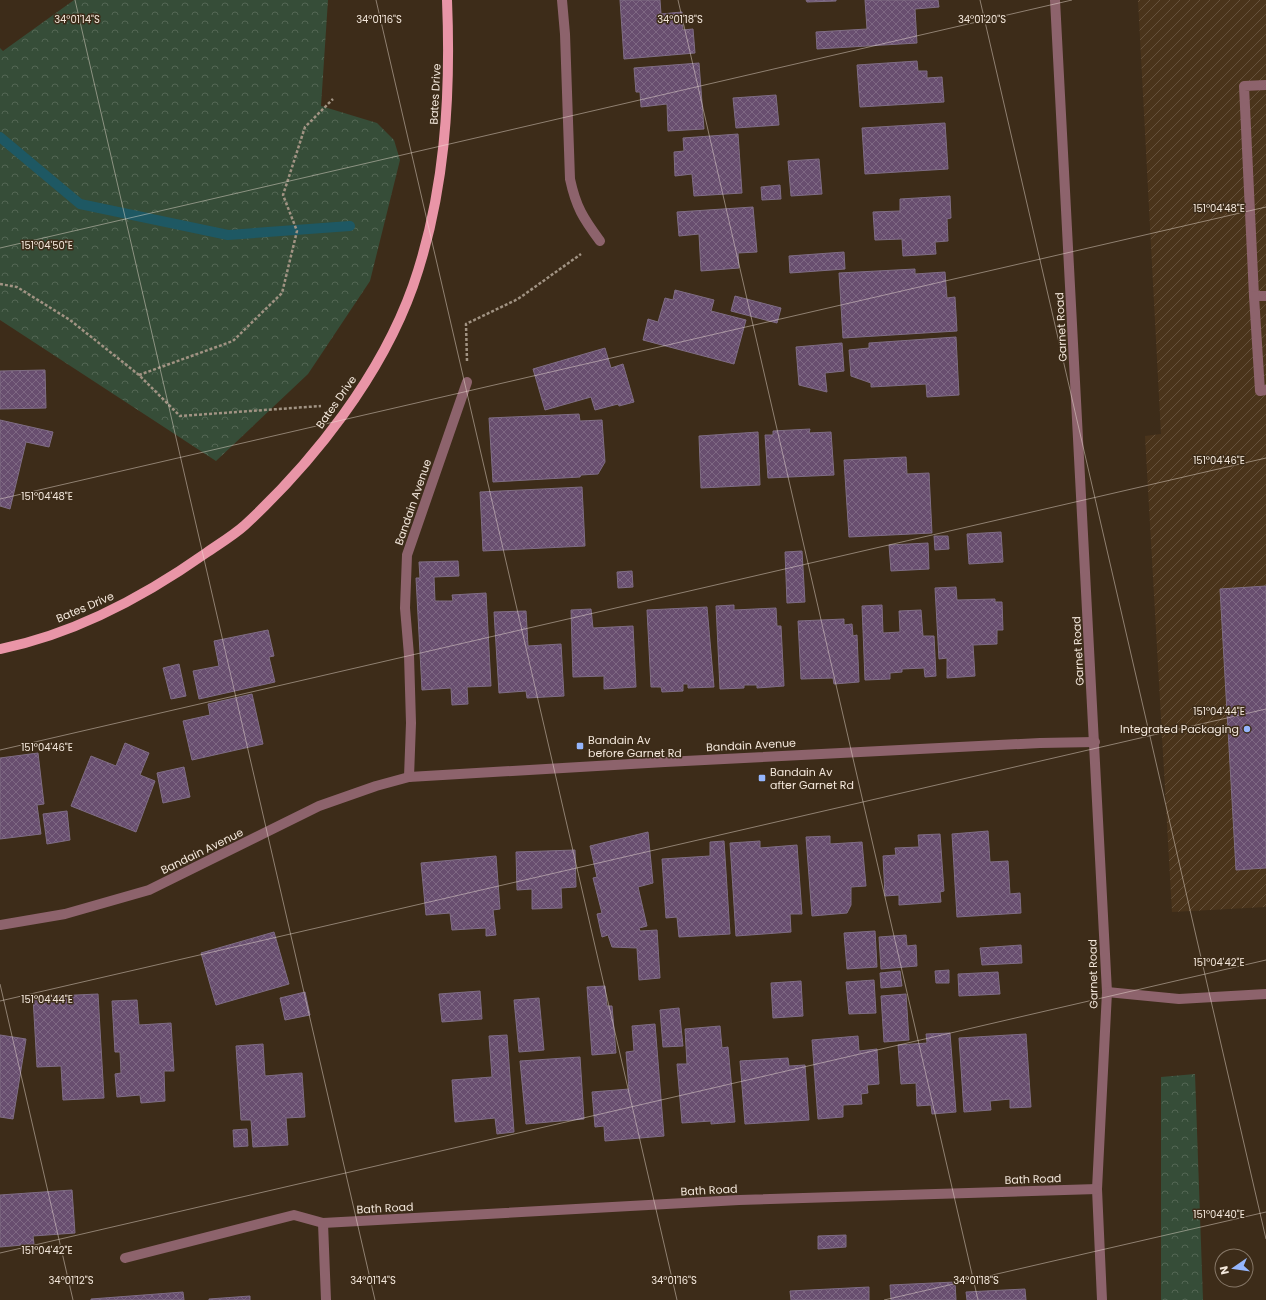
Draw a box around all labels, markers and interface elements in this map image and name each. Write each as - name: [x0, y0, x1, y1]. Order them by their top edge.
- text: 34°01'14"S: [54, 12, 100, 27]
- text: 34°01'16"S: [356, 12, 402, 27]
- text: 34°01'18"S: [657, 12, 703, 27]
- text: 34°01'20"S: [958, 12, 1006, 27]
- street label: Bates Drive: [425, 63, 445, 125]
- text: 151°04'48"E: [1193, 201, 1245, 216]
- text: 151°04'50"E: [21, 238, 73, 253]
- street label: Garnet Road: [1051, 292, 1071, 362]
- street label: Bates Drive: [312, 372, 360, 432]
- text: 151°04'46"E: [1193, 453, 1245, 468]
- street label: Bandain Avenue: [391, 457, 435, 547]
- text: 151°04'48"E: [21, 489, 73, 504]
- street label: Bates Drive: [54, 588, 116, 626]
- street label: Garnet Road: [1068, 616, 1088, 686]
- text: 151°04'44"E: [1193, 704, 1245, 719]
- place label: Integrated Packaging: [1120, 721, 1239, 737]
- marker: Integrated Packaging: [1242, 724, 1252, 734]
- place label: Bandain Av before Garnet Rd: [588, 732, 682, 761]
- street label: Bandain Avenue: [706, 735, 797, 755]
- text: 151°04'46"E: [21, 740, 73, 755]
- marker: Bandain Av before Garnet Rd: [575, 741, 585, 751]
- place label: Bandain Av after Garnet Rd: [770, 764, 854, 793]
- marker: Bandain Av after Garnet Rd: [757, 773, 767, 783]
- street label: Bandain Avenue: [158, 824, 246, 878]
- street label: Garnet Road: [1084, 939, 1102, 1009]
- text: 151°04'42"E: [1193, 955, 1245, 970]
- text: 151°04'44"E: [21, 992, 73, 1007]
- street label: Bath Road: [1004, 1170, 1062, 1188]
- street label: Bath Road: [680, 1181, 738, 1199]
- street label: Bath Road: [356, 1199, 414, 1217]
- text: 151°04'40"E: [1193, 1207, 1245, 1222]
- text: 151°04'42"E: [21, 1243, 73, 1258]
- north arrow: [1214, 1248, 1254, 1288]
- text: N: [1216, 1264, 1233, 1276]
- text: 34°01'12"S: [48, 1273, 94, 1288]
- text: 34°01'14"S: [350, 1273, 396, 1288]
- text: 34°01'16"S: [651, 1273, 697, 1288]
- text: 34°01'18"S: [953, 1273, 999, 1288]

